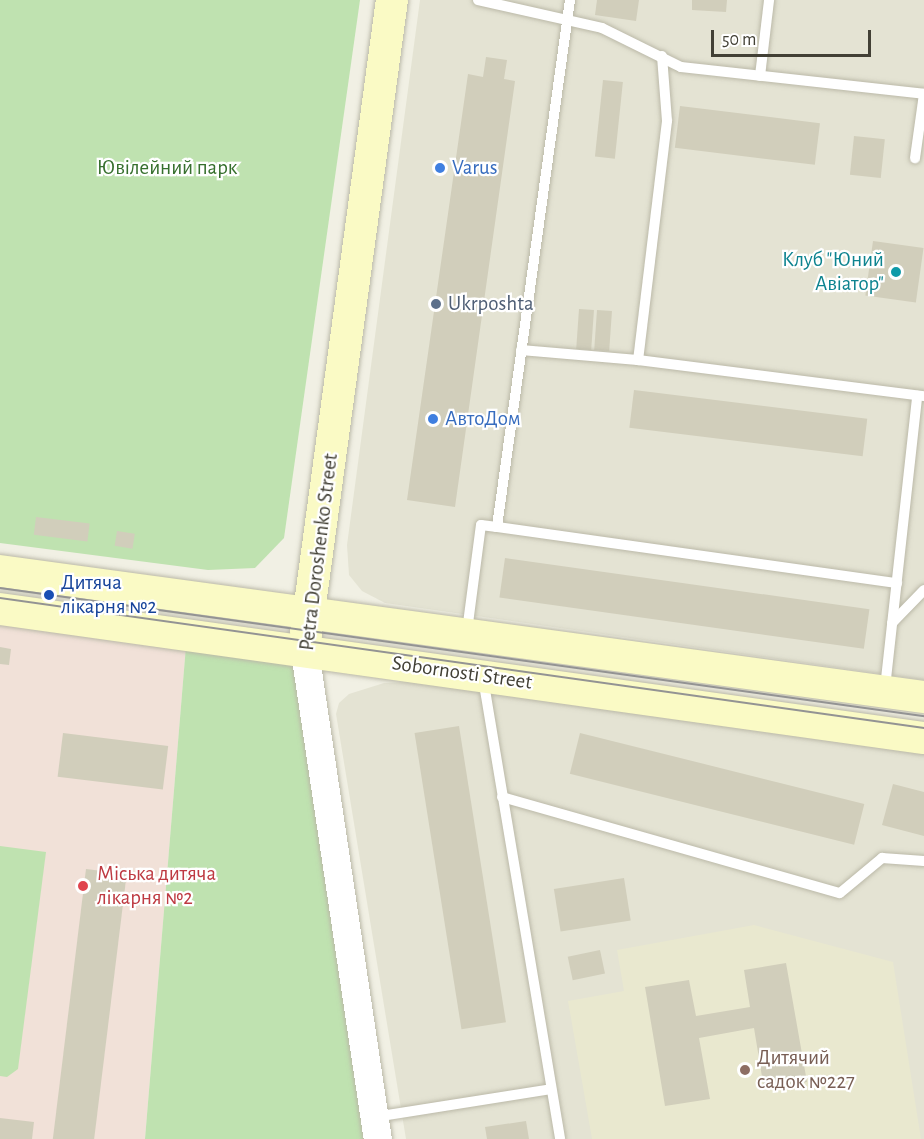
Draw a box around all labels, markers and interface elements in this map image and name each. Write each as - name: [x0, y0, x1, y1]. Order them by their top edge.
- scale bar: [714, 18, 874, 56]
- text: 50 m: [722, 31, 756, 49]
- park label: Ювілейний парк: [97, 155, 237, 181]
- place label: Varus: [452, 155, 497, 181]
- marker: Varus: [433, 161, 447, 175]
- place label: Клуб "Юний Авіатор": [782, 247, 884, 297]
- marker: Клуб "Юний Авіатор": [889, 265, 903, 279]
- place label: Ukrposhta: [448, 291, 534, 317]
- marker: Ukrposhta: [429, 297, 443, 311]
- place label: АвтоДом: [445, 406, 521, 432]
- marker: АвтоДом: [426, 412, 440, 426]
- street label: Petra Doroshenko Street: [294, 452, 344, 652]
- place label: Дитяча лікарня №2: [61, 570, 157, 620]
- marker: Дитяча лікарня №2: [42, 588, 56, 602]
- street label: Sobornosti Street: [390, 651, 534, 695]
- place label: Міська дитяча лікарня №2: [97, 861, 216, 911]
- marker: Міська дитяча лікарня №2: [74, 877, 92, 895]
- place label: Дитячий садок №227: [757, 1045, 855, 1095]
- marker: Дитячий садок №227: [738, 1063, 752, 1077]

